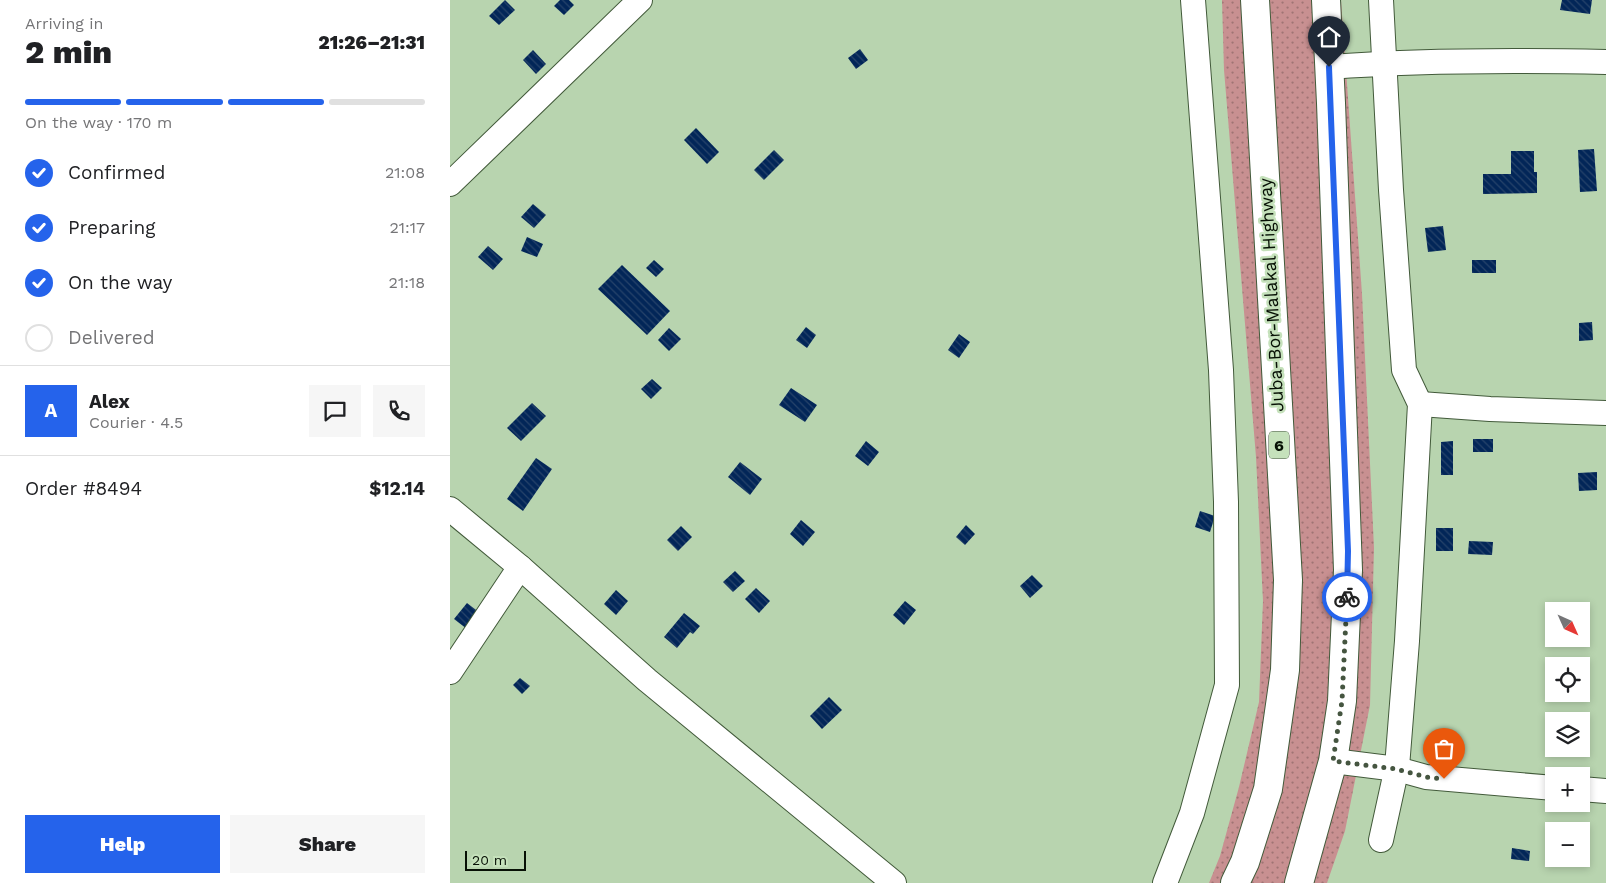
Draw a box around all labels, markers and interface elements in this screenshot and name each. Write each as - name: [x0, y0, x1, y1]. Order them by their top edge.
- text: Arriving in: [25, 14, 103, 33]
- pin: [1308, 16, 1350, 67]
- icon: home: [1315, 23, 1343, 51]
- text: 21:26–21:31: [318, 31, 425, 54]
- text: 2 min: [25, 33, 112, 71]
- text: On the way · 170 m: [25, 113, 172, 132]
- icon: check: [25, 159, 53, 187]
- text: Confirmed: [68, 161, 165, 184]
- text: 21:08: [385, 163, 425, 182]
- street label: Juba-Bor-Malakal Highway: [1254, 177, 1288, 412]
- icon: check: [25, 214, 53, 242]
- text: Preparing: [68, 216, 155, 239]
- text: 21:17: [389, 218, 425, 237]
- icon: check: [25, 269, 53, 297]
- text: On the way: [68, 271, 172, 294]
- text: 21:18: [389, 273, 425, 292]
- text: Delivered: [68, 326, 155, 349]
- button: chat: [309, 385, 361, 437]
- button: phone: [373, 385, 425, 437]
- text: Alex: [89, 390, 130, 413]
- text: A: [45, 399, 57, 422]
- text: Courier · 4.5: [89, 413, 183, 432]
- road number: 6: [1269, 432, 1289, 458]
- text: Order #8494: [25, 477, 142, 500]
- text: $12.14: [369, 477, 425, 500]
- courier: [1322, 572, 1372, 622]
- icon: bike: [1333, 583, 1361, 611]
- north arrow: [1545, 602, 1590, 648]
- map controls: [1545, 602, 1590, 867]
- button: locate: [1545, 657, 1590, 702]
- button: layers: [1545, 712, 1590, 757]
- pin: [1423, 728, 1465, 779]
- icon: bag: [1430, 735, 1458, 763]
- button: +: [1545, 767, 1590, 812]
- button: Help: [25, 815, 220, 873]
- button: Share: [230, 815, 425, 873]
- button: −: [1545, 822, 1590, 867]
- scale bar: [465, 848, 526, 871]
- text: 20 m: [472, 852, 507, 868]

